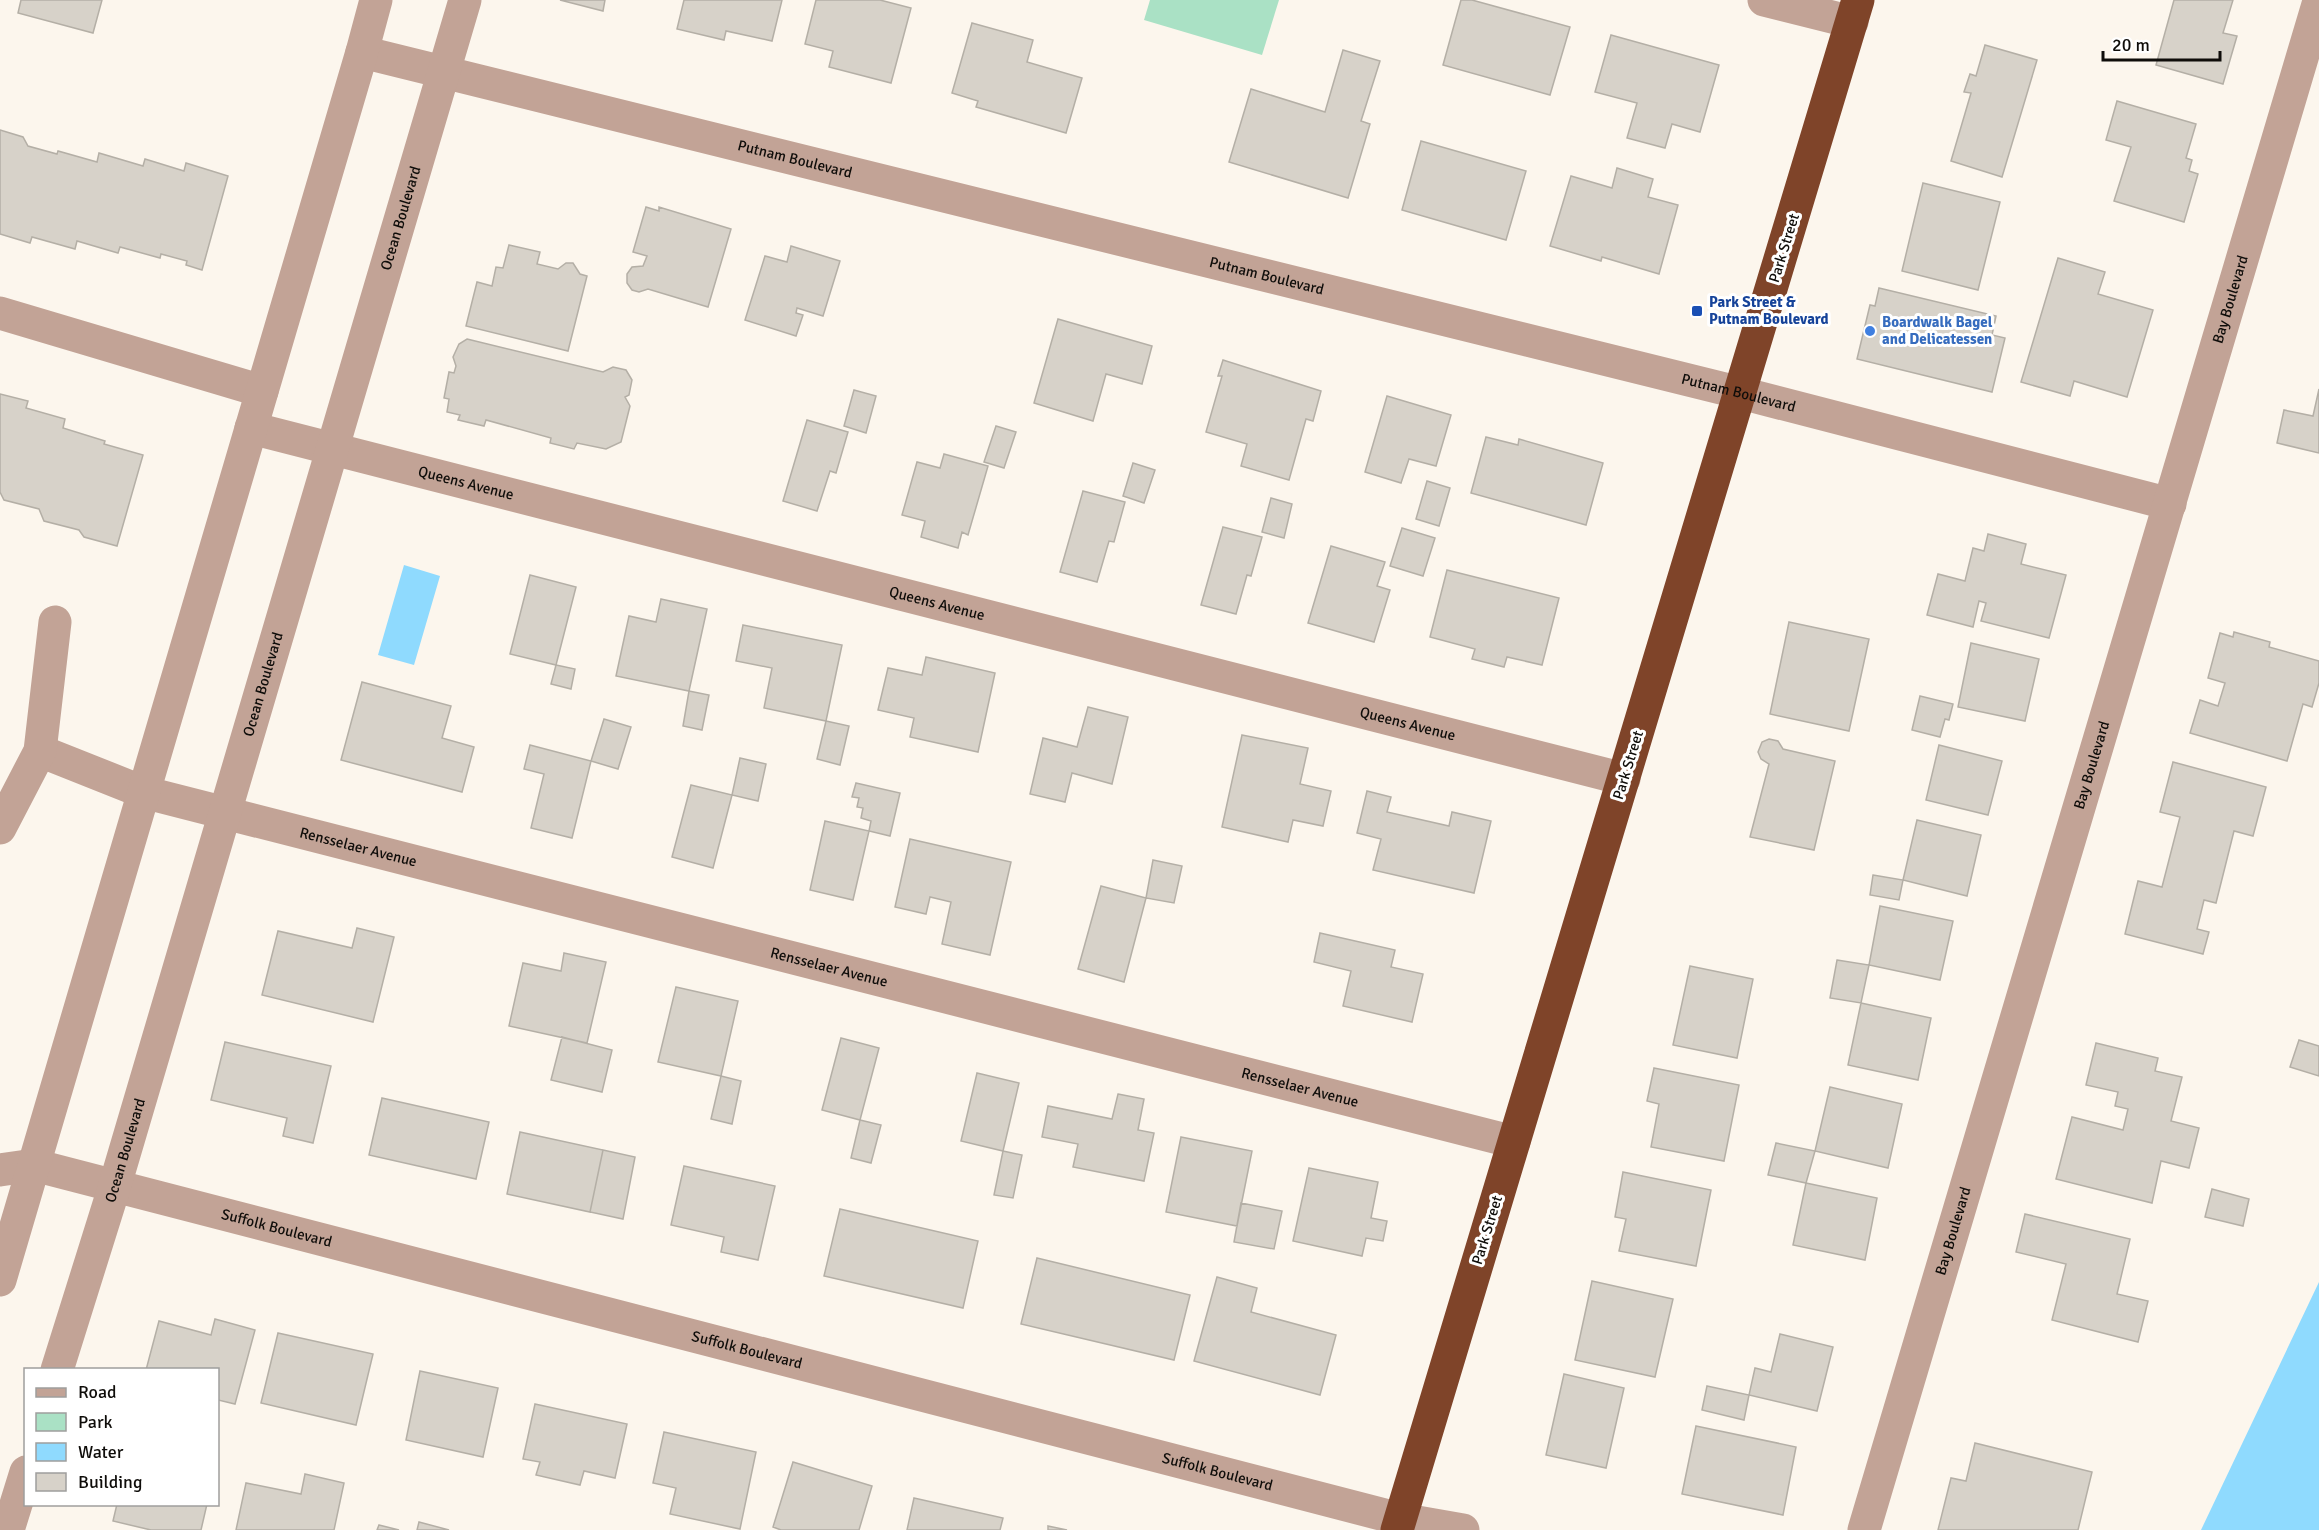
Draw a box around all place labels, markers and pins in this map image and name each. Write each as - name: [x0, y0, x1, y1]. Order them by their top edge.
- place label: Park Street & Putnam Boulevard: [1709, 293, 1829, 328]
- marker: Park Street & Putnam Boulevard: [1690, 304, 1704, 318]
- place label: Boardwalk Bagel and Delicatessen: [1882, 313, 1993, 348]
- marker: Boardwalk Bagel and Delicatessen: [1863, 324, 1877, 338]

